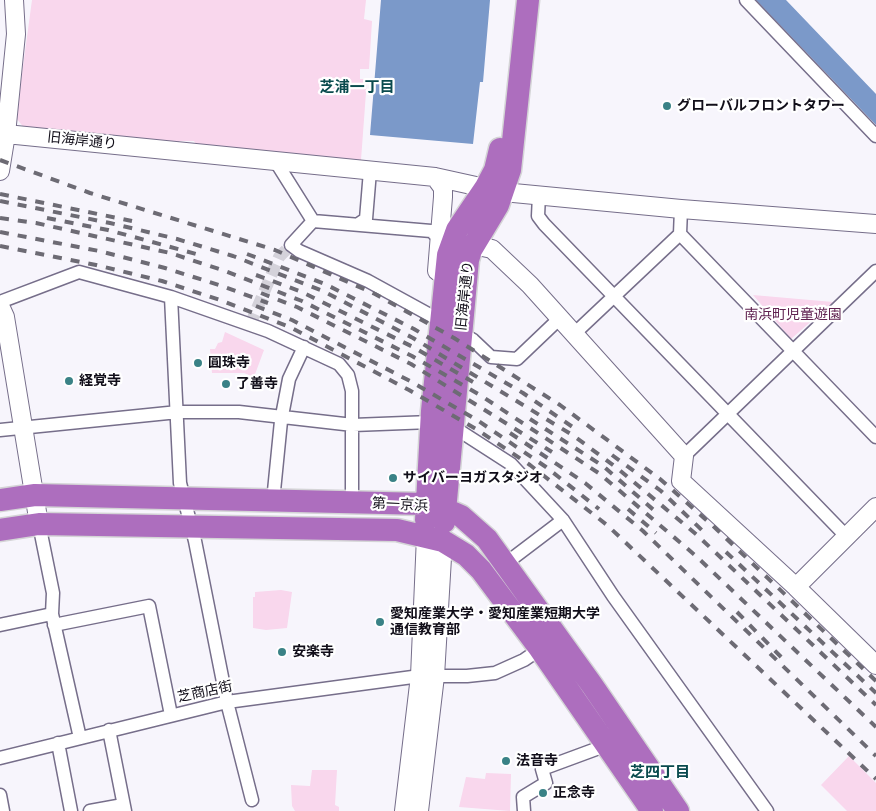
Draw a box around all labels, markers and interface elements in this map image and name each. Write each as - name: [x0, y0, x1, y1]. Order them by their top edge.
- district label: 芝浦一丁目: [320, 79, 394, 97]
- place label: グローバルフロントタワー: [677, 98, 845, 114]
- marker: グローバルフロントタワー: [661, 100, 673, 112]
- street label: 旧海岸通り: [46, 129, 118, 153]
- street label: 旧海岸通り: [453, 260, 477, 332]
- park label: 南浜町児童遊園: [744, 307, 842, 323]
- place label: 圓珠寺: [208, 355, 250, 371]
- marker: 圓珠寺: [192, 357, 204, 369]
- place label: 経覚寺: [79, 373, 121, 389]
- marker: 経覚寺: [63, 375, 75, 387]
- place label: 了善寺: [236, 376, 278, 392]
- marker: 了善寺: [220, 378, 232, 390]
- place label: サイバーヨガスタジオ: [403, 470, 543, 486]
- marker: サイバーヨガスタジオ: [387, 472, 399, 484]
- street label: 第一京浜: [372, 495, 428, 515]
- place label: 愛知産業大学・愛知産業短期大学 通信教育部: [390, 606, 600, 638]
- marker: 愛知産業大学・愛知産業短期大学 通信教育部: [374, 616, 386, 628]
- place label: 安楽寺: [292, 644, 334, 660]
- marker: 安楽寺: [276, 646, 288, 658]
- street label: 芝商店街: [176, 678, 234, 706]
- place label: 法音寺: [516, 753, 558, 769]
- marker: 法音寺: [500, 755, 512, 767]
- district label: 芝四丁目: [630, 764, 690, 782]
- place label: 正念寺: [553, 785, 595, 801]
- marker: 正念寺: [537, 787, 549, 799]

